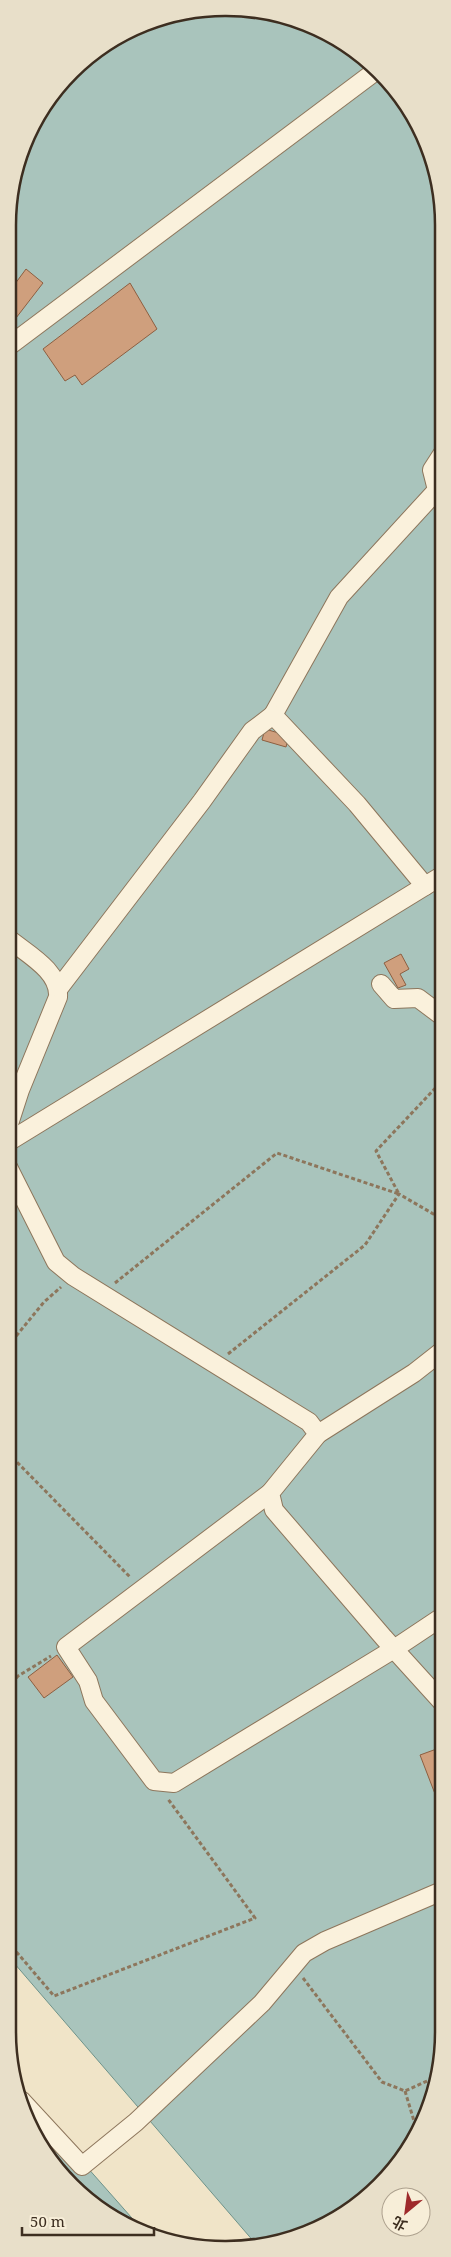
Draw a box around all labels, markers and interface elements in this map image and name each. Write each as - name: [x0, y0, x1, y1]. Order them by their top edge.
- north arrow: [381, 2187, 431, 2237]
- scale bar: [22, 2204, 155, 2236]
- text: 50 m: [30, 2211, 65, 2231]
- text: 北: [389, 2212, 410, 2236]

